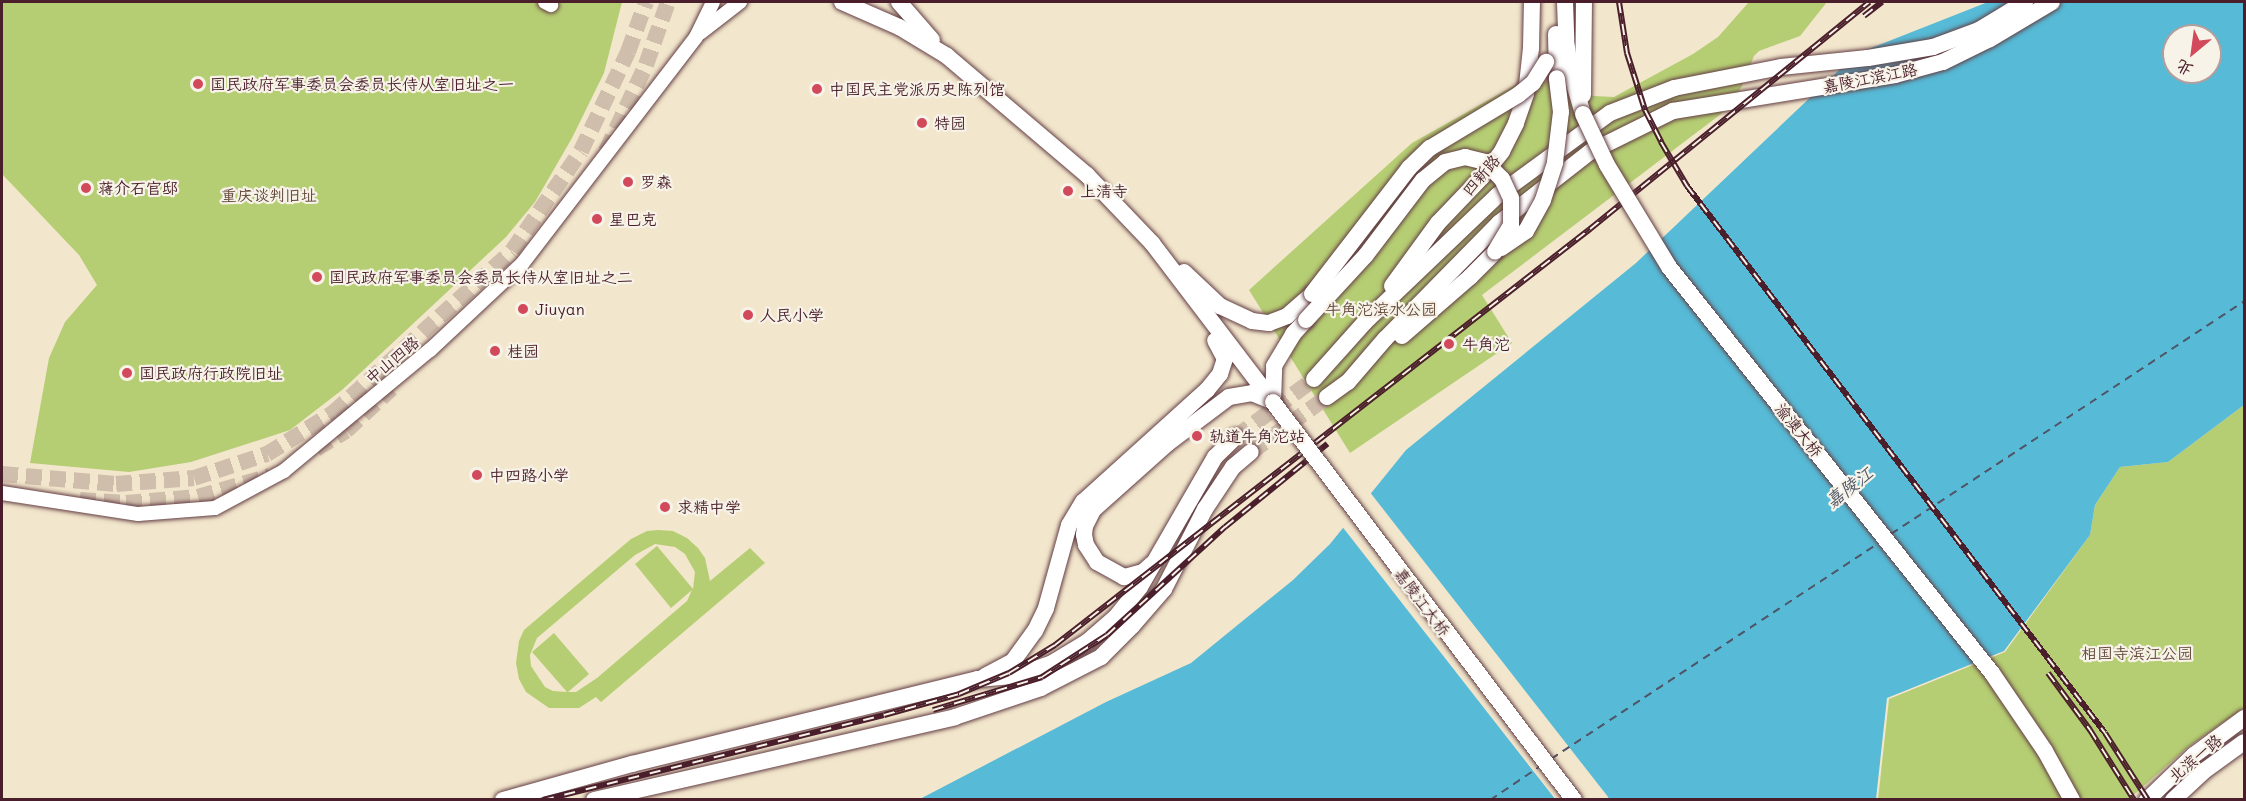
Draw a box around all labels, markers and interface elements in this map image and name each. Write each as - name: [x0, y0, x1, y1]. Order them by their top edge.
- north arrow: [2162, 24, 2222, 84]
- text: 北: [2172, 55, 2196, 82]
- street label: 嘉陵江滨江路: [1821, 59, 1919, 97]
- place label: 国民政府军事委员会委员长侍从室旧址之一: [210, 74, 514, 94]
- marker: 国民政府军事委员会委员长侍从室旧址之一: [191, 77, 205, 91]
- place label: 中国民主党派历史陈列馆: [829, 79, 1005, 99]
- marker: 中国民主党派历史陈列馆: [810, 82, 824, 96]
- place label: 特园: [934, 113, 966, 133]
- marker: 特园: [915, 116, 929, 130]
- street label: 四新路: [1458, 151, 1504, 199]
- place label: 罗森: [640, 172, 672, 192]
- marker: 罗森: [621, 175, 635, 189]
- place label: 蒋介石官邸: [98, 178, 178, 198]
- marker: 蒋介石官邸: [79, 181, 93, 195]
- place label: 上清寺: [1080, 181, 1128, 201]
- marker: 上清寺: [1061, 184, 1075, 198]
- park label: 重庆谈判旧址: [221, 185, 317, 205]
- place label: 星巴克: [609, 209, 657, 229]
- marker: 星巴克: [590, 212, 604, 226]
- place label: 国民政府军事委员会委员长侍从室旧址之二: [329, 267, 633, 287]
- marker: 国民政府军事委员会委员长侍从室旧址之二: [310, 270, 324, 284]
- place label: Jiuyan: [535, 299, 585, 319]
- park label: 牛角沱滨水公园: [1325, 299, 1437, 319]
- marker: Jiuyan: [516, 302, 530, 316]
- place label: 人民小学: [760, 305, 824, 325]
- marker: 人民小学: [741, 308, 755, 322]
- street label: 中山四路: [361, 332, 423, 388]
- place label: 牛角沱: [1462, 334, 1510, 354]
- marker: 牛角沱: [1440, 335, 1458, 353]
- place label: 桂园: [507, 341, 539, 361]
- marker: 桂园: [488, 344, 502, 358]
- place label: 国民政府行政院旧址: [139, 363, 283, 383]
- marker: 国民政府行政院旧址: [120, 366, 134, 380]
- street label: 渝澳大桥: [1771, 399, 1827, 461]
- place label: 轨道牛角沱站: [1209, 426, 1305, 446]
- marker: 轨道牛角沱站: [1190, 429, 1204, 443]
- water label: 嘉陵江: [1821, 462, 1877, 512]
- place label: 中四路小学: [489, 465, 569, 485]
- marker: 中四路小学: [470, 468, 484, 482]
- place label: 求精中学: [677, 497, 741, 517]
- marker: 求精中学: [658, 500, 672, 514]
- street label: 嘉陵江大桥: [1390, 564, 1454, 640]
- park label: 相国寺滨江公园: [2081, 643, 2193, 663]
- street label: 北滨一路: [2164, 730, 2226, 786]

